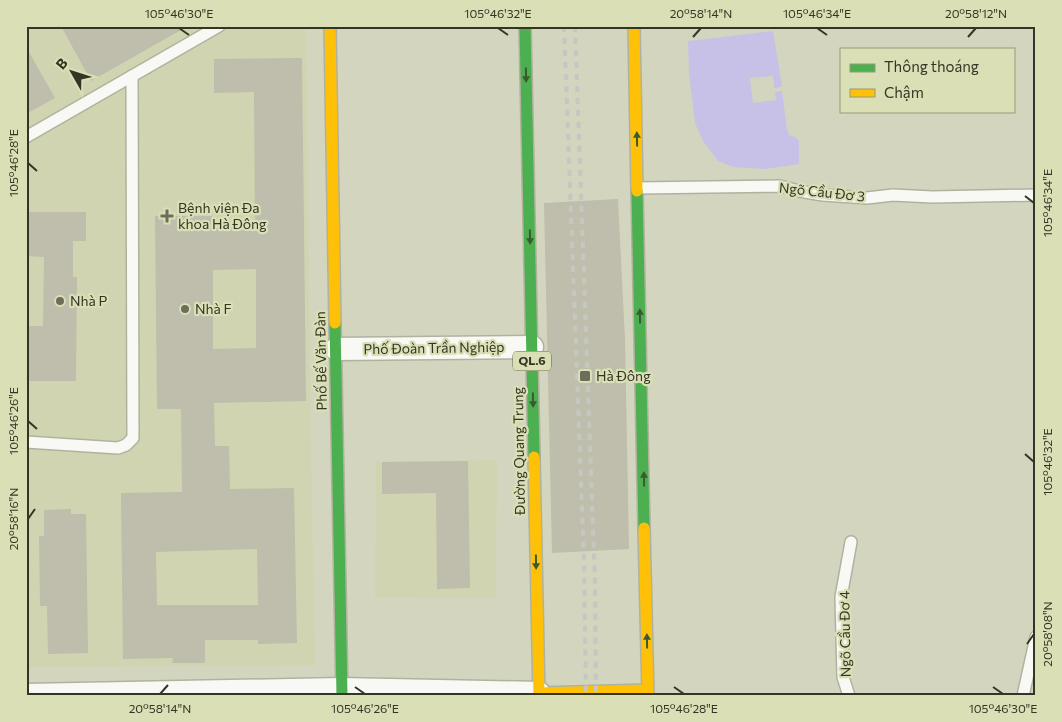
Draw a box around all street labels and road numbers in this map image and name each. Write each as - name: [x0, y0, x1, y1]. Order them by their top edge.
- street label: Ngõ Cầu Đơ 3: [778, 179, 866, 204]
- street label: Phố Bế Văn Đàn: [311, 311, 330, 411]
- street label: Phố Đoàn Trần Nghiệp: [363, 338, 505, 357]
- road number: QL.6: [513, 352, 551, 371]
- street label: Đường Quang Trung: [509, 386, 528, 516]
- street label: Ngõ Cầu Đơ 4: [835, 590, 854, 678]

